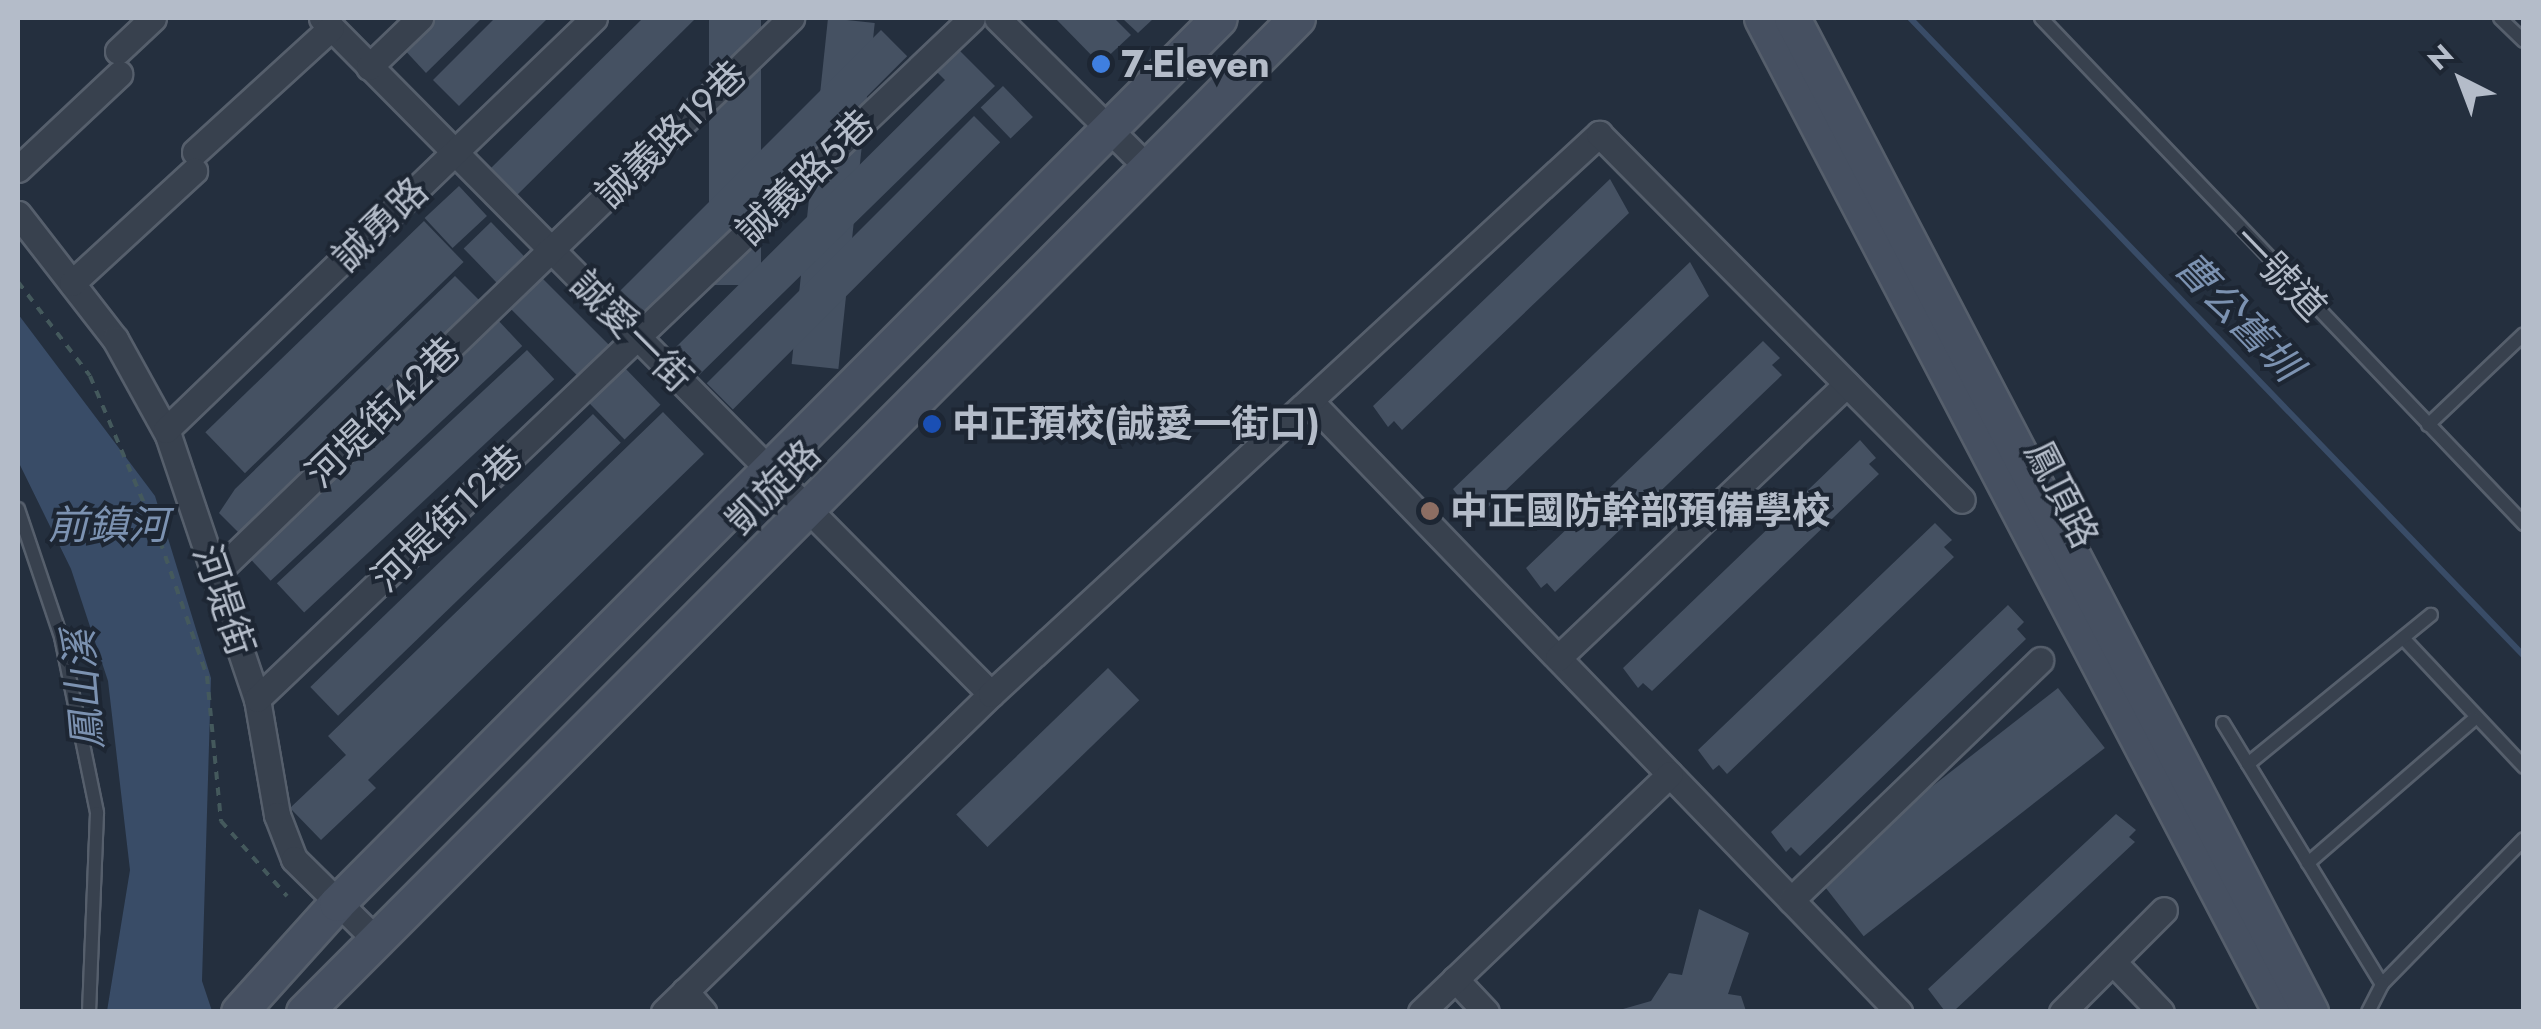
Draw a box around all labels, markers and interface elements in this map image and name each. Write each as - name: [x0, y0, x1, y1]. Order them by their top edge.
- north arrow: [2411, 30, 2511, 130]
- text: N: [2419, 35, 2463, 80]
- place label: 7-Eleven: [1121, 41, 1270, 87]
- street label: 誠義路19巷: [586, 51, 756, 217]
- marker: 7-Eleven: [1090, 53, 1112, 75]
- street label: 誠義路5巷: [727, 100, 883, 254]
- street label: 誠勇路: [323, 168, 437, 280]
- street label: 一號道: [2224, 216, 2336, 330]
- water label: 曹公舊圳: [2165, 242, 2311, 390]
- street label: 誠愛一街: [562, 261, 702, 401]
- street label: 河堤街42巷: [297, 328, 469, 496]
- place label: 中正預校(誠愛一街口): [952, 401, 1320, 447]
- marker: 中正預校(誠愛一街口): [921, 413, 943, 435]
- street label: 凱旋路: [717, 431, 829, 543]
- street label: 鳳頂路: [2016, 433, 2108, 555]
- street label: 河堤街12巷: [363, 435, 531, 601]
- place label: 中正國防幹部預備學校: [1450, 488, 1830, 534]
- marker: 中正國防幹部預備學校: [1419, 500, 1441, 522]
- water label: 前鎮河: [48, 501, 168, 549]
- street label: 河堤街: [184, 539, 264, 661]
- water label: 鳳山溪: [54, 628, 112, 752]

